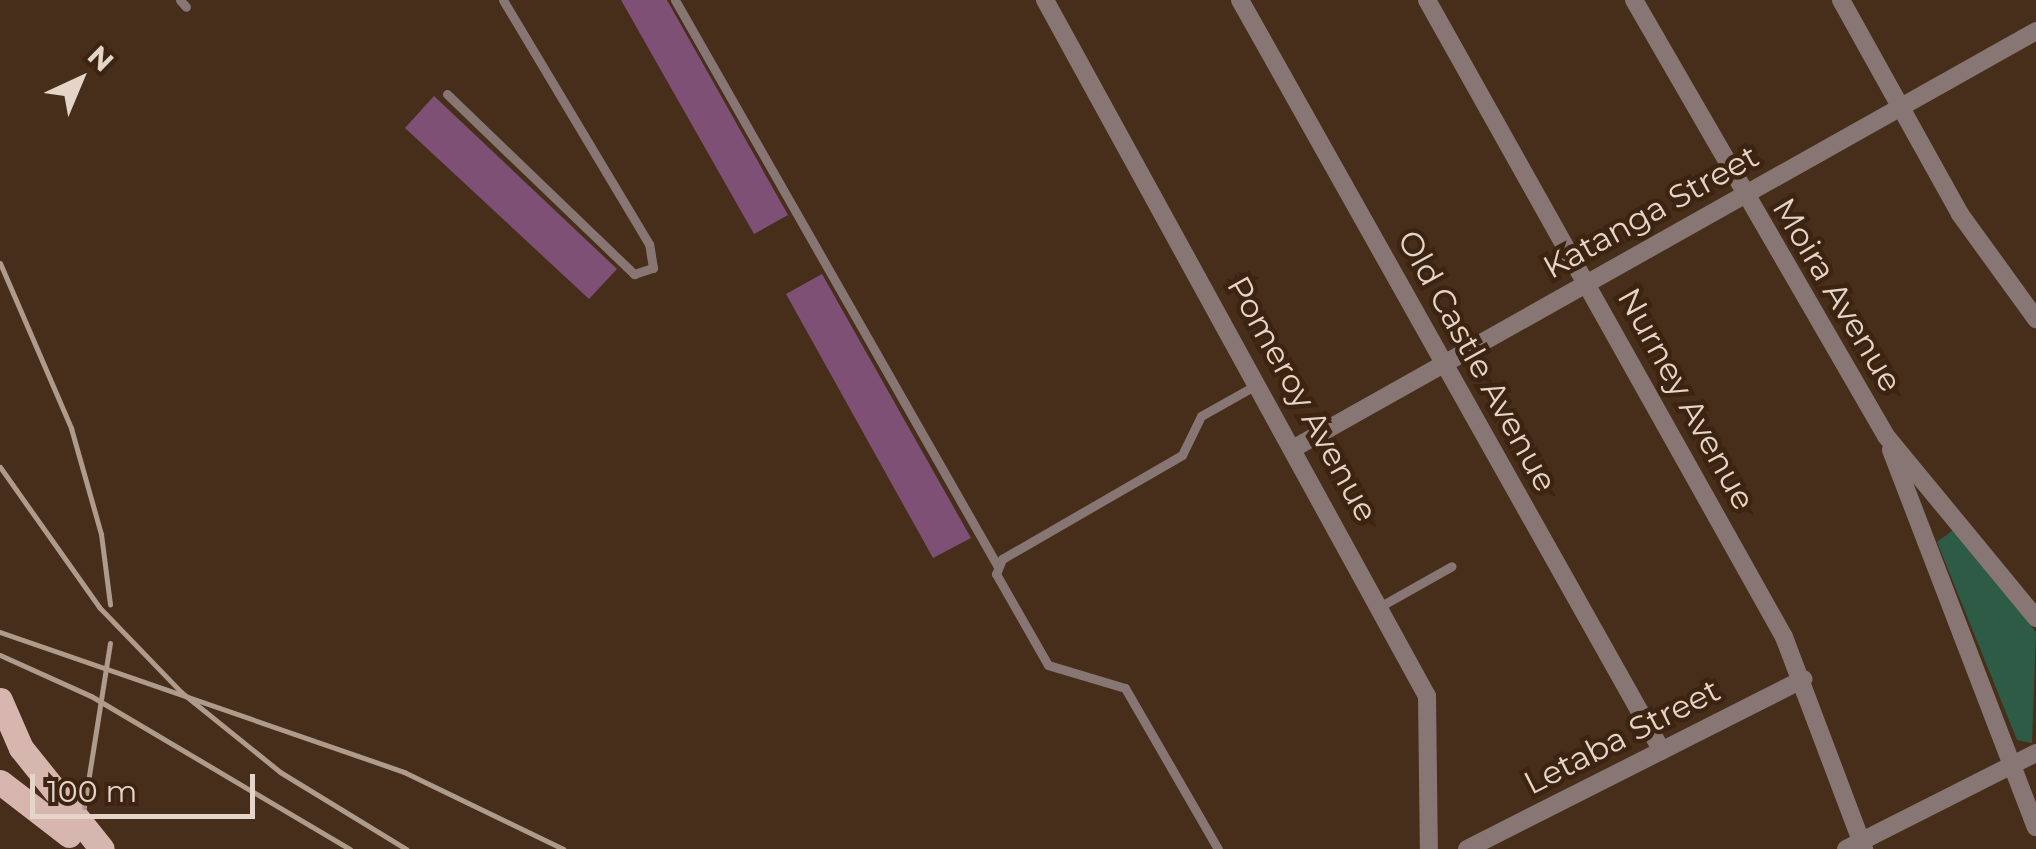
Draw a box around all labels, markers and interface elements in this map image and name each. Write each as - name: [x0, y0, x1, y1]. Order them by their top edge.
- north arrow: [30, 30, 130, 130]
- text: N: [81, 38, 121, 79]
- street label: Katanga Street: [1537, 137, 1765, 287]
- street label: Moira Avenue: [1764, 191, 1910, 399]
- street label: Old Castle Avenue: [1389, 224, 1565, 498]
- street label: Pomeroy Avenue: [1219, 270, 1385, 528]
- street label: Nurney Avenue: [1609, 282, 1763, 516]
- street label: Letaba Street: [1518, 671, 1726, 803]
- scale bar: [35, 754, 260, 816]
- text: 100 m: [47, 773, 137, 810]

